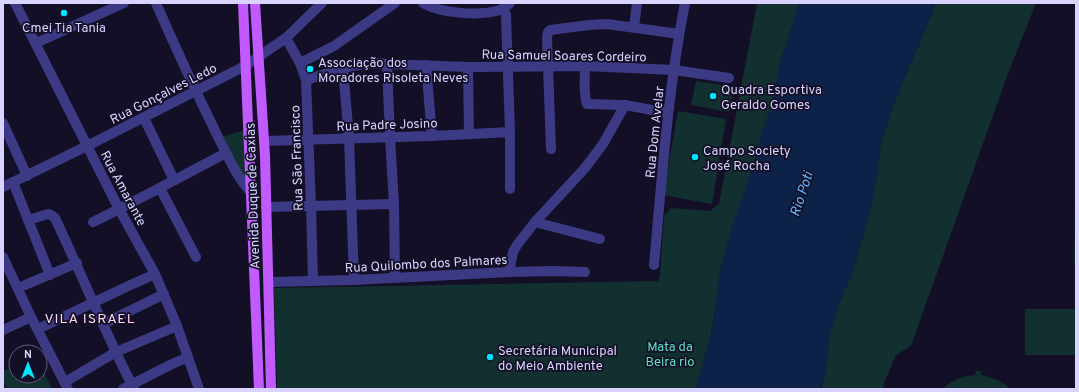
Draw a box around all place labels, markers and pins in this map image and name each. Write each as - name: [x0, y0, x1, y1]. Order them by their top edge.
- marker: Cmei Tia Tania: [59, 8, 69, 18]
- place label: Cmei Tia Tania: [22, 21, 106, 37]
- place label: Associação dos Moradores Risoleta Neves: [318, 56, 468, 87]
- marker: Associação dos Moradores Risoleta Neves: [305, 64, 315, 74]
- place label: Quadra Esportiva Geraldo Gomes: [721, 83, 822, 114]
- marker: Quadra Esportiva Geraldo Gomes: [708, 91, 718, 101]
- place label: Campo Society José Rocha: [703, 144, 791, 175]
- marker: Campo Society José Rocha: [690, 152, 700, 162]
- place label: Secretária Municipal do Meio Ambiente: [498, 344, 617, 375]
- marker: Secretária Municipal do Meio Ambiente: [485, 352, 495, 362]

